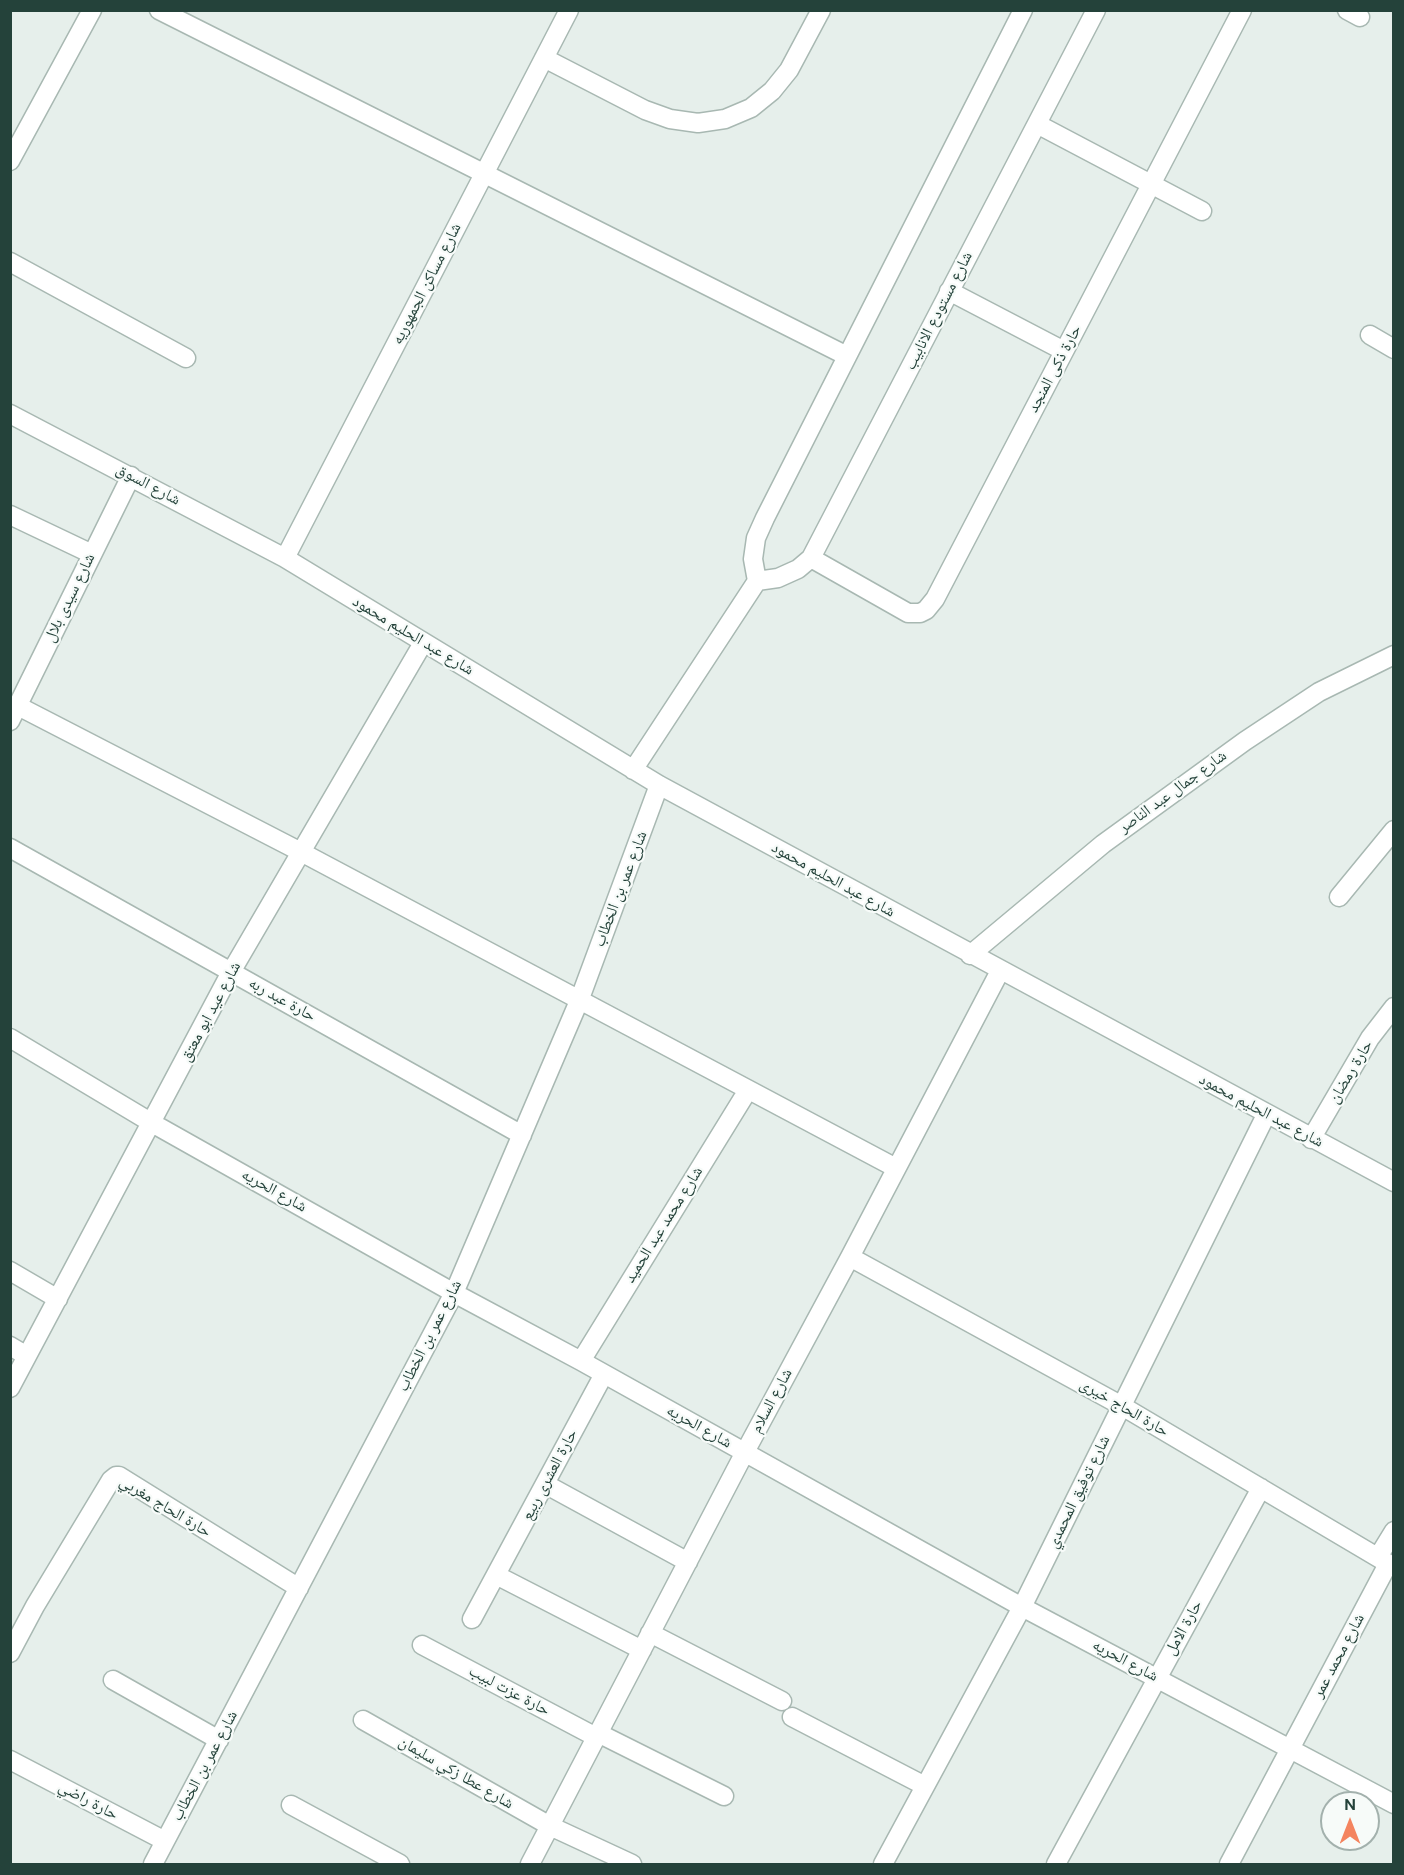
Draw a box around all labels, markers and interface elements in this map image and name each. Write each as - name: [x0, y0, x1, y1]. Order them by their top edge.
- street label: شارع مساكن الجمهوريه: [388, 220, 466, 348]
- street label: شارع مستودع الانابيب: [901, 249, 977, 373]
- street label: حارة ذكى المنجد: [1024, 322, 1086, 416]
- street label: شارع السوق: [112, 460, 184, 510]
- street label: شارع سيدى بلال: [40, 550, 100, 646]
- street label: شارع عبد الحليم محمود: [349, 592, 477, 680]
- street label: شارع جمال عبد الناصر: [1115, 746, 1231, 838]
- street label: شارع عمر بن الخطاب: [590, 828, 652, 950]
- street label: شارع عبد الحليم محمود: [768, 838, 898, 922]
- street label: شارع عيد ابو معتق: [177, 959, 245, 1065]
- street label: حارة عبد ربه: [245, 974, 319, 1026]
- street label: حارة رمضان: [1325, 1037, 1377, 1107]
- street label: شارع عبد الحليم محمود: [1195, 1070, 1327, 1152]
- street label: شارع محمد عبد الحميد: [620, 1163, 708, 1287]
- street label: شارع الحريه: [238, 1165, 310, 1217]
- street label: شارع عمر بن الخطاب: [394, 1277, 466, 1395]
- street label: شارع السلام: [747, 1366, 797, 1436]
- street label: حارة الحاج خيرى: [1076, 1375, 1172, 1441]
- street label: شارع الحريه: [663, 1401, 735, 1453]
- street label: حارة العشرى ربيع: [518, 1426, 582, 1524]
- street label: شارع توفيق المحمدي: [1043, 1432, 1115, 1552]
- street label: حارة الحاج مغربي: [116, 1472, 214, 1542]
- street label: حارة الامل: [1161, 1597, 1207, 1659]
- street label: شارع محمد عمر: [1309, 1611, 1369, 1701]
- street label: شارع الحريه: [1089, 1636, 1161, 1686]
- street label: حارة عزت لبيب: [465, 1662, 553, 1720]
- street label: شارع عمر بن الخطاب: [168, 1707, 242, 1825]
- street label: شارع عطا زكي سليمان: [395, 1732, 517, 1814]
- street label: حارة راضي: [55, 1777, 121, 1825]
- north arrow: [1320, 1791, 1380, 1851]
- text: N: [1344, 1794, 1356, 1815]

